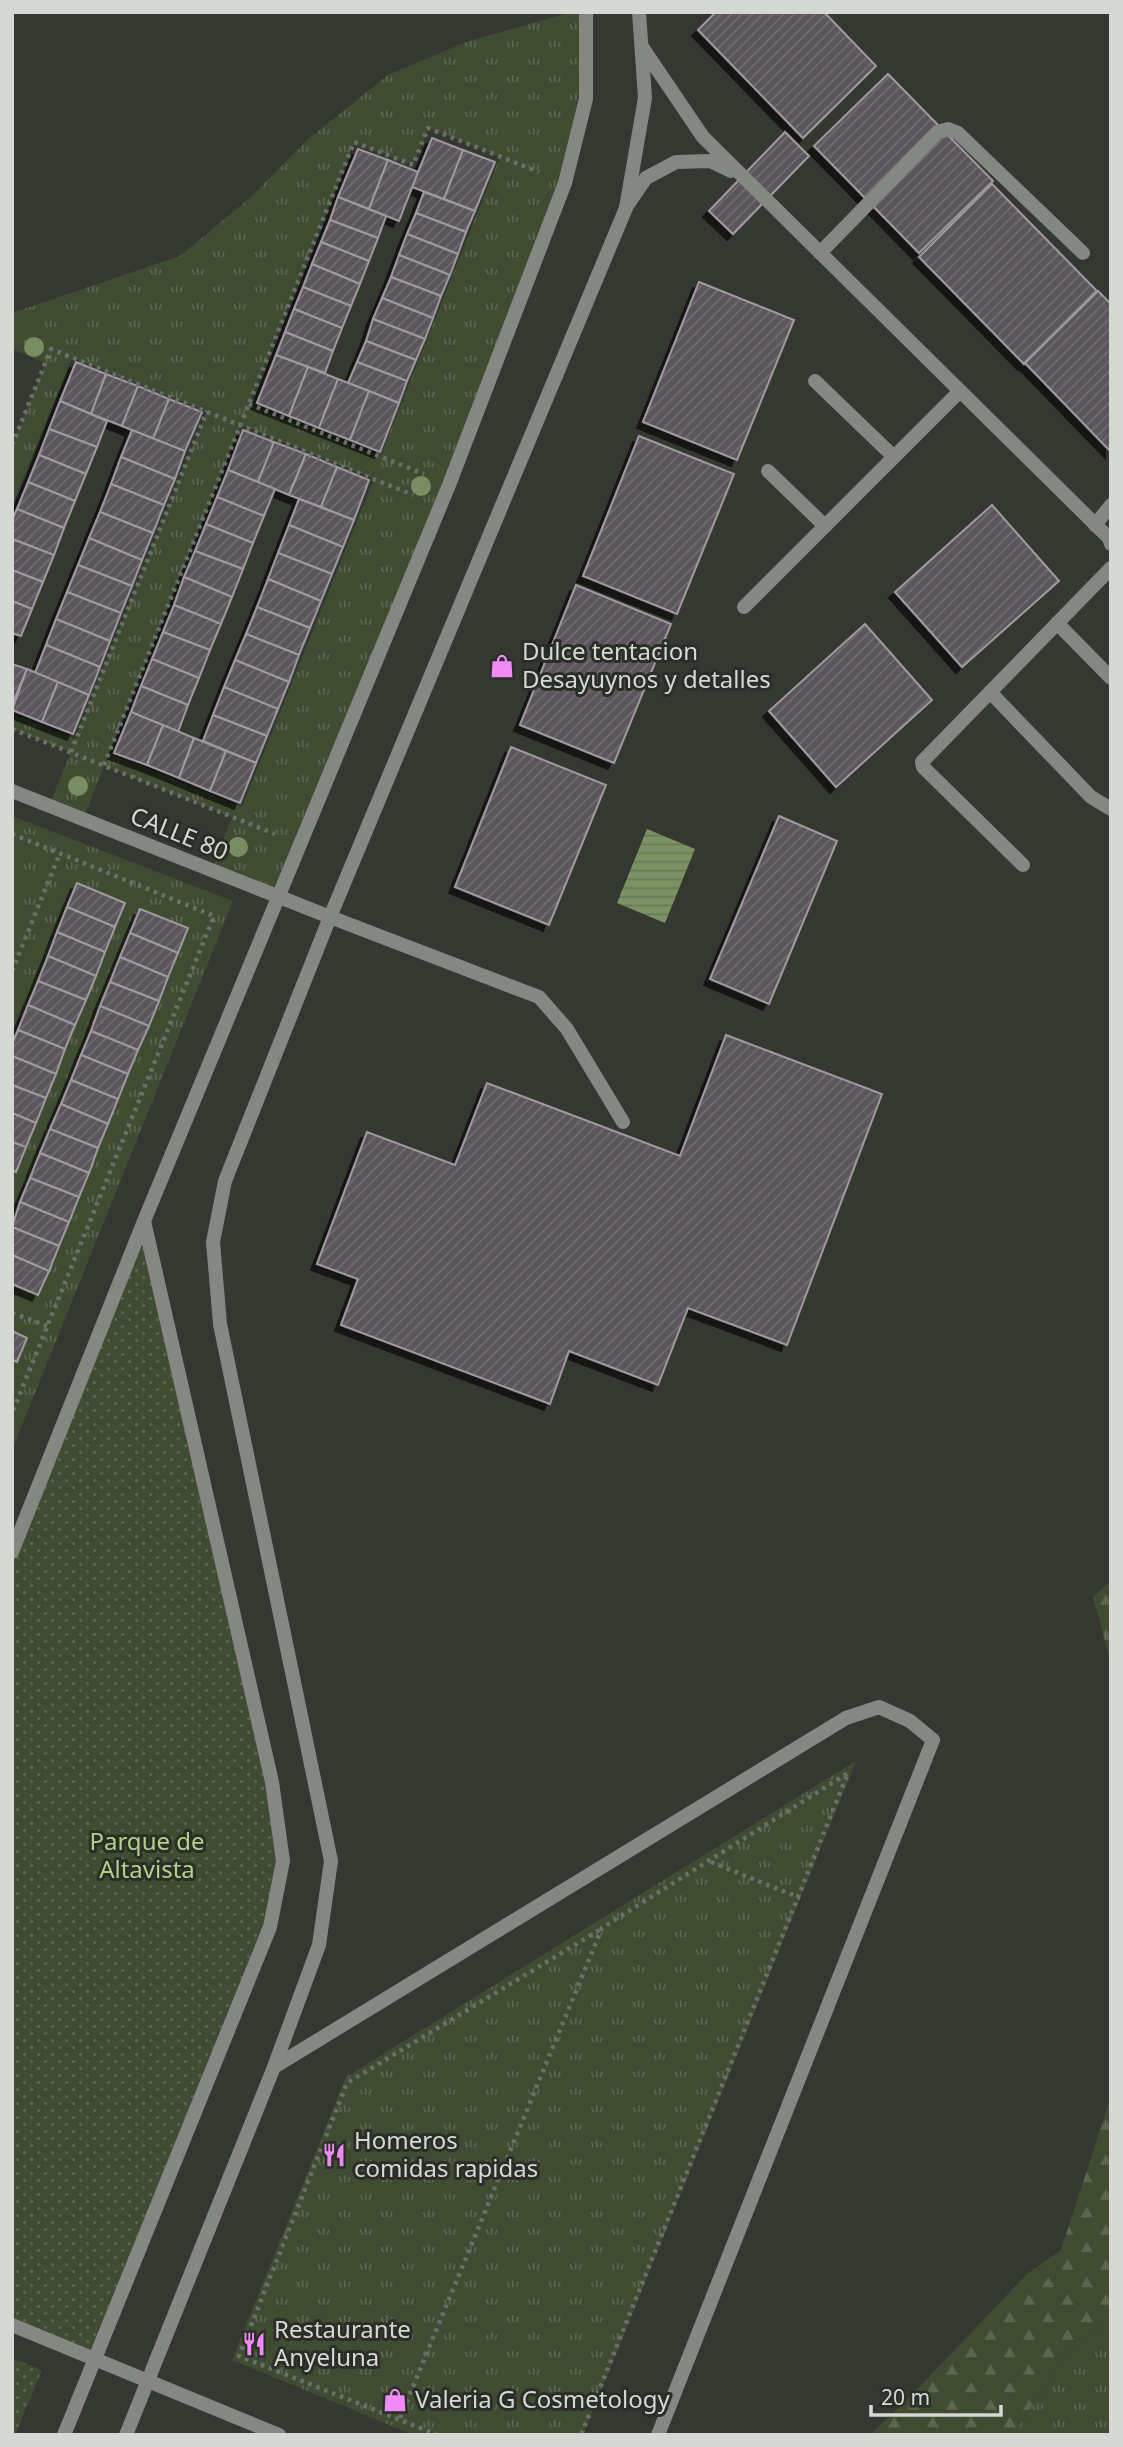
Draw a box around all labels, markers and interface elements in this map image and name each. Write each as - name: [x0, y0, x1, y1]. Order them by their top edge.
- place label: Dulce tentacion Desayuynos y detalles: [522, 634, 771, 695]
- shop icon: Dulce tentacion Desayuynos y detalles: [488, 652, 516, 680]
- street label: CALLE 80: [126, 798, 233, 867]
- park label: Parque de Altavista: [89, 1824, 205, 1885]
- place label: Homeros comidas rapidas: [354, 2123, 538, 2184]
- restaurant icon: Homeros comidas rapidas: [320, 2141, 348, 2169]
- place label: Restaurante Anyeluna: [274, 2312, 411, 2373]
- restaurant icon: Restaurante Anyeluna: [240, 2330, 268, 2358]
- scale bar: [871, 2374, 1000, 2418]
- place label: Valeria G Cosmetology: [415, 2382, 670, 2415]
- text: 20 m: [881, 2383, 930, 2411]
- shop icon: Valeria G Cosmetology: [381, 2386, 409, 2414]

